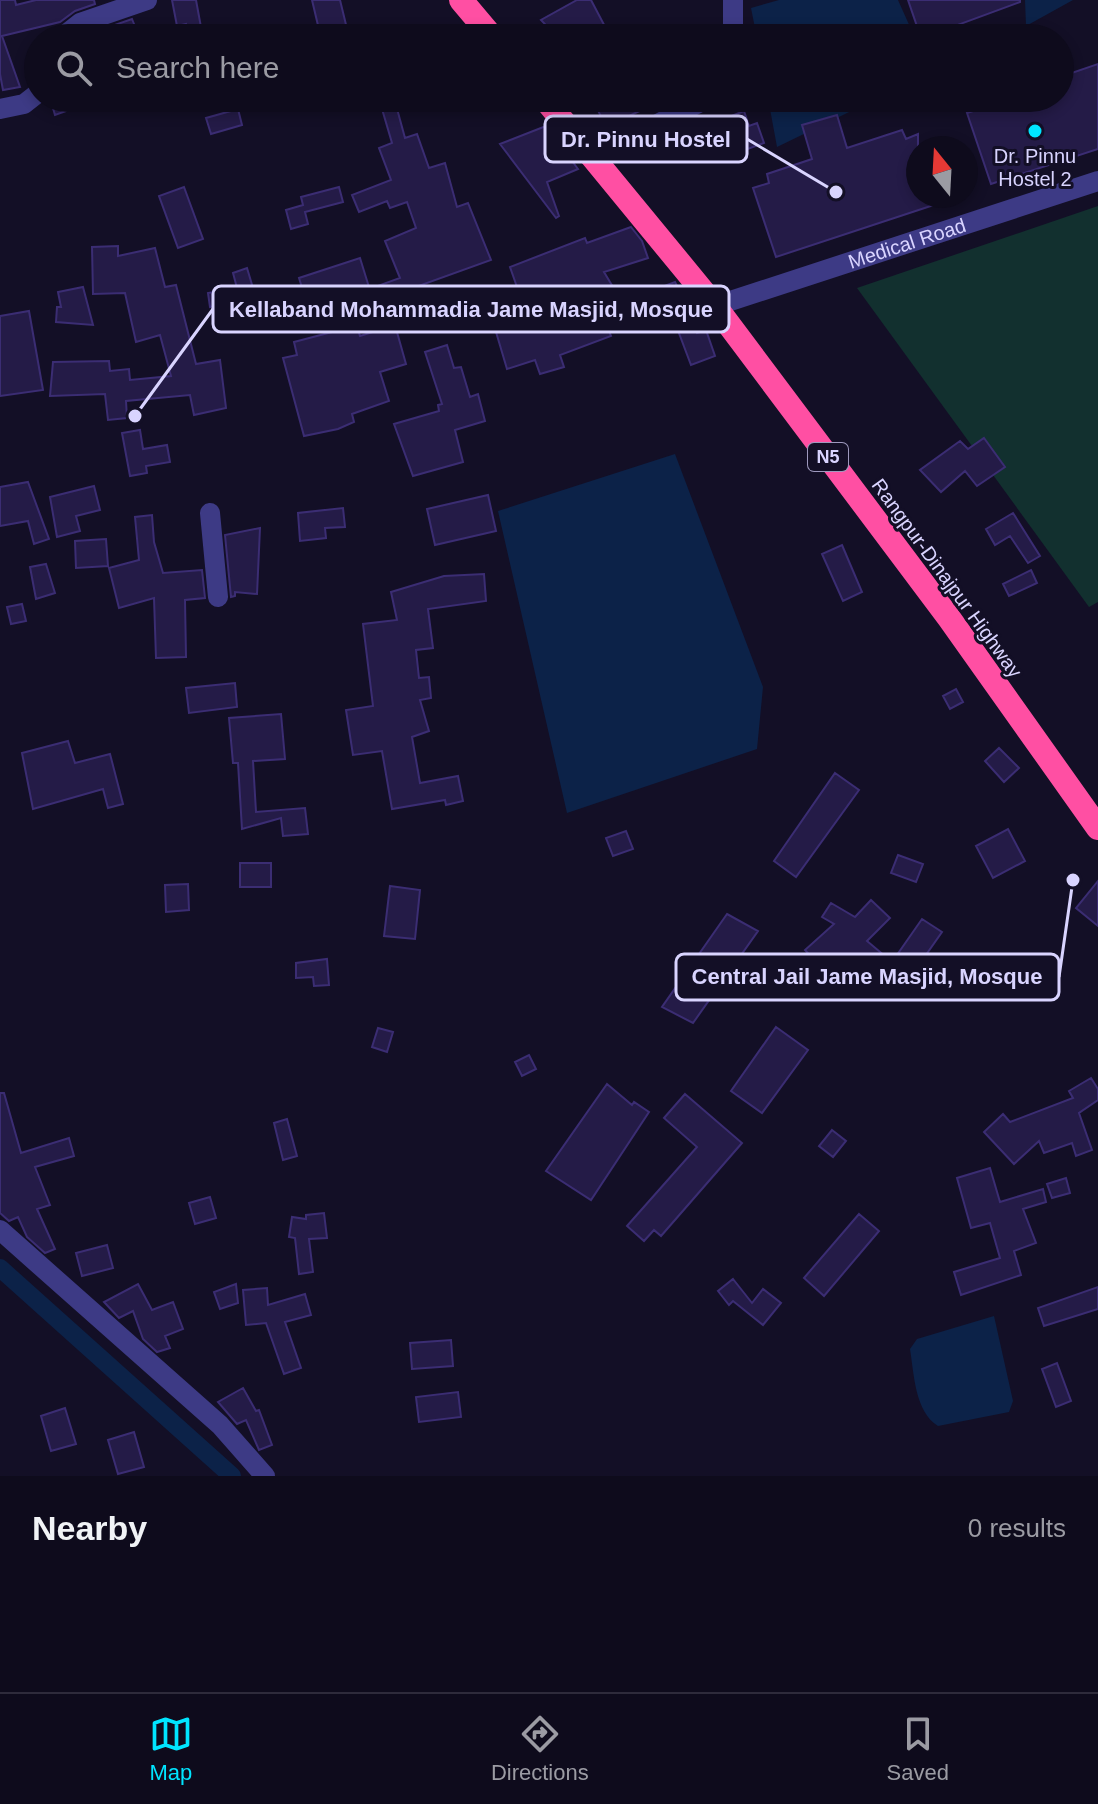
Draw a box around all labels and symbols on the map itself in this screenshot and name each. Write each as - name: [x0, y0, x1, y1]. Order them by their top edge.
- callout: Dr. Pinnu Hostel: [545, 116, 747, 162]
- marker: Dr. Pinnu Hostel 2: [1026, 122, 1044, 140]
- text: Dr. Pinnu Hostel: [561, 127, 731, 152]
- north arrow: [906, 136, 978, 208]
- place label: Dr. Pinnu Hostel 2: [994, 145, 1076, 190]
- street label: Medical Road: [845, 214, 969, 273]
- callout: Kellaband Mohammadia Jame Masjid, Mosque: [213, 286, 729, 332]
- text: Kellaband Mohammadia Jame Masjid, Mosque: [229, 297, 713, 322]
- road number: N5: [808, 443, 848, 471]
- street label: Rangpur-Dinajpur Highway: [868, 474, 1026, 682]
- callout: Central Jail Jame Masjid, Mosque: [676, 954, 1059, 1000]
- text: Central Jail Jame Masjid, Mosque: [692, 964, 1042, 989]

